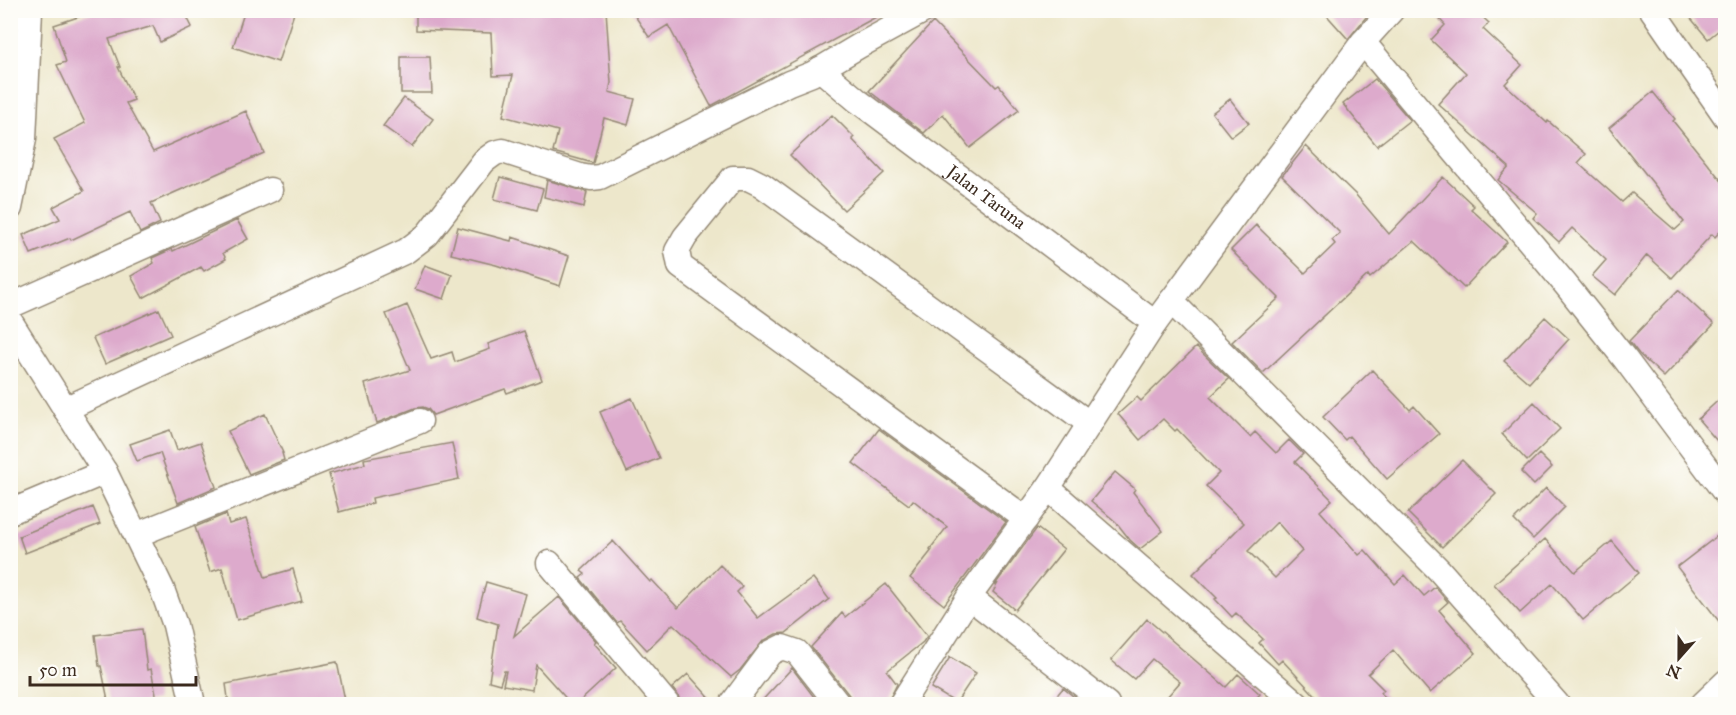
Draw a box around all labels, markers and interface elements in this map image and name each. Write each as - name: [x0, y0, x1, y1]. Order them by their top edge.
- street label: Jalan Taruna: [940, 159, 1031, 234]
- north arrow: [1649, 628, 1709, 688]
- scale bar: [30, 649, 196, 687]
- text: 50 m: [39, 659, 77, 681]
- text: N: [1664, 660, 1684, 683]

